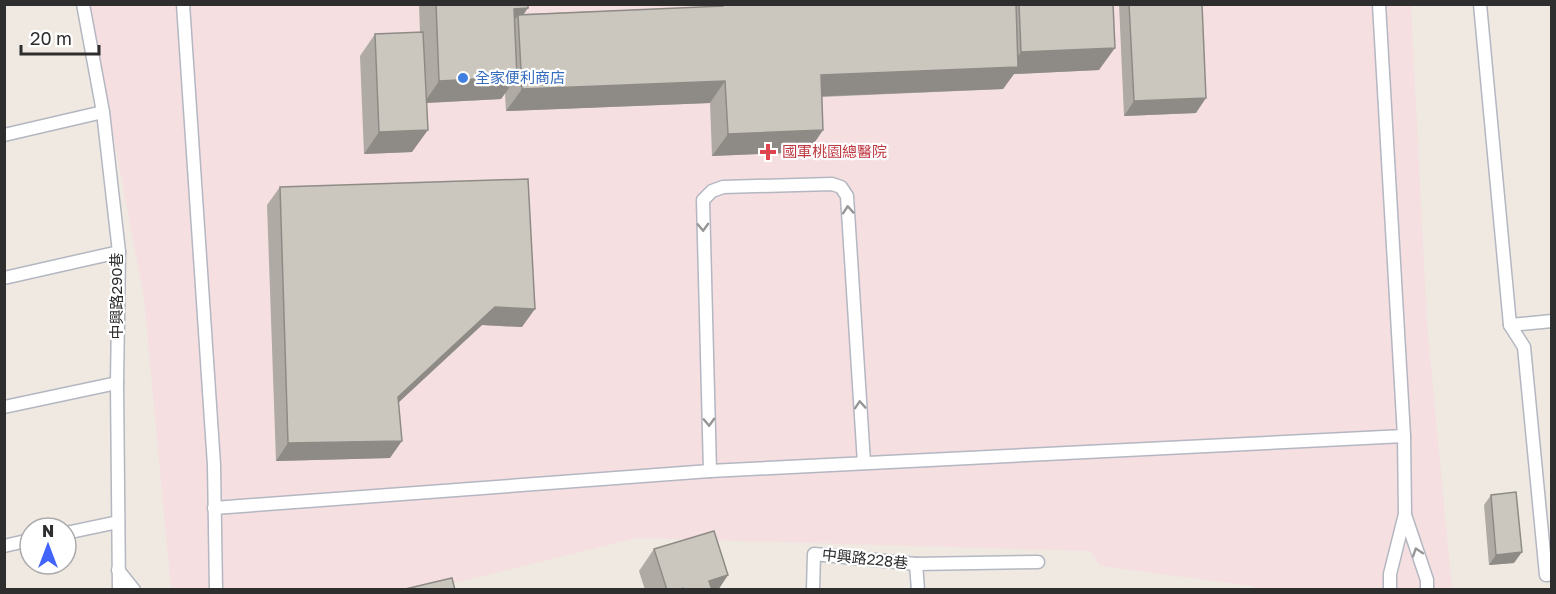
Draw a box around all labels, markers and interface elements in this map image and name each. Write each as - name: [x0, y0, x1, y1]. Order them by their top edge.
- scale bar: [21, 18, 99, 56]
- text: 20 m: [30, 27, 72, 49]
- place label: 全家便利商店: [475, 68, 565, 86]
- marker: 全家便利商店: [456, 71, 470, 85]
- place label: 國軍桃園總醫院: [782, 142, 887, 160]
- marker: 國軍桃園總醫院: [759, 143, 777, 161]
- one-way arrow: [841, 206, 854, 215]
- one-way arrow: [697, 223, 710, 232]
- street label: 中興路290巷: [107, 252, 125, 340]
- one-way arrow: [854, 400, 867, 409]
- one-way arrow: [703, 417, 715, 426]
- north arrow: [18, 516, 78, 576]
- text: N: [42, 521, 54, 541]
- street label: 中興路228巷: [821, 545, 909, 571]
- one-way arrow: [1412, 547, 1425, 557]

